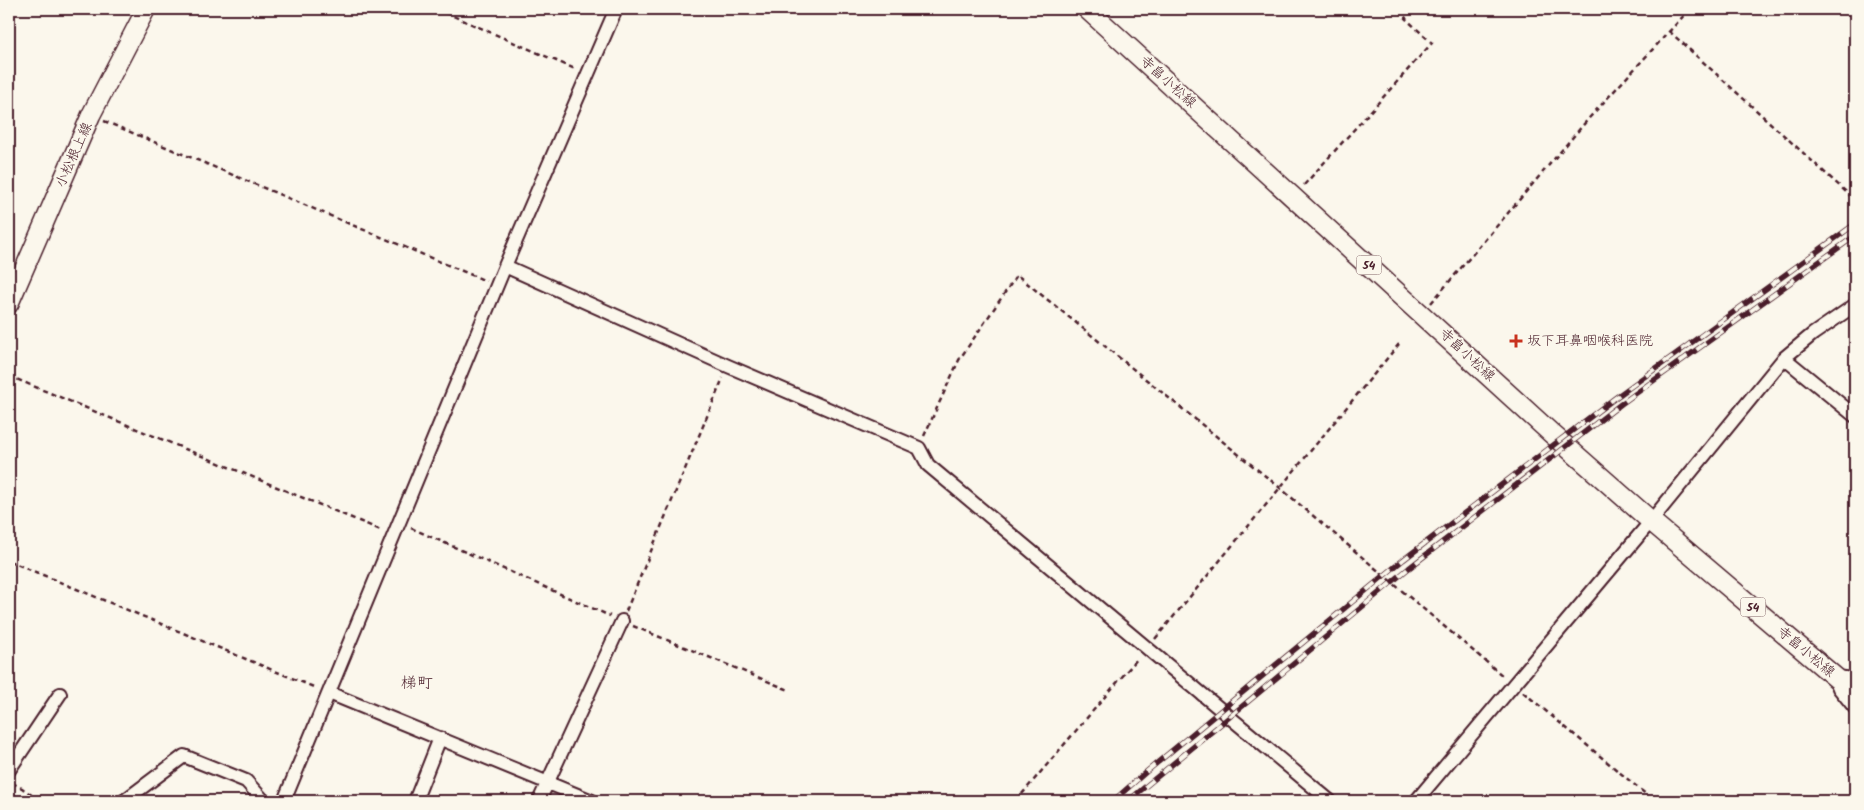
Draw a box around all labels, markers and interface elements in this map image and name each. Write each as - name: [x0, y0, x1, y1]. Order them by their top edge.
- street label: 寺畠小松線: [1135, 50, 1201, 114]
- street label: 小松根上線: [50, 119, 98, 191]
- road number: 54: [1356, 256, 1382, 274]
- street label: 寺畠小松線: [1434, 323, 1500, 387]
- place label: 坂下耳鼻咽喉科医院: [1527, 330, 1653, 352]
- marker: 坂下耳鼻咽喉科医院: [1509, 334, 1523, 348]
- road number: 54: [1740, 598, 1766, 616]
- street label: 寺畠小松線: [1772, 621, 1840, 683]
- district label: 梯町: [401, 671, 433, 696]

